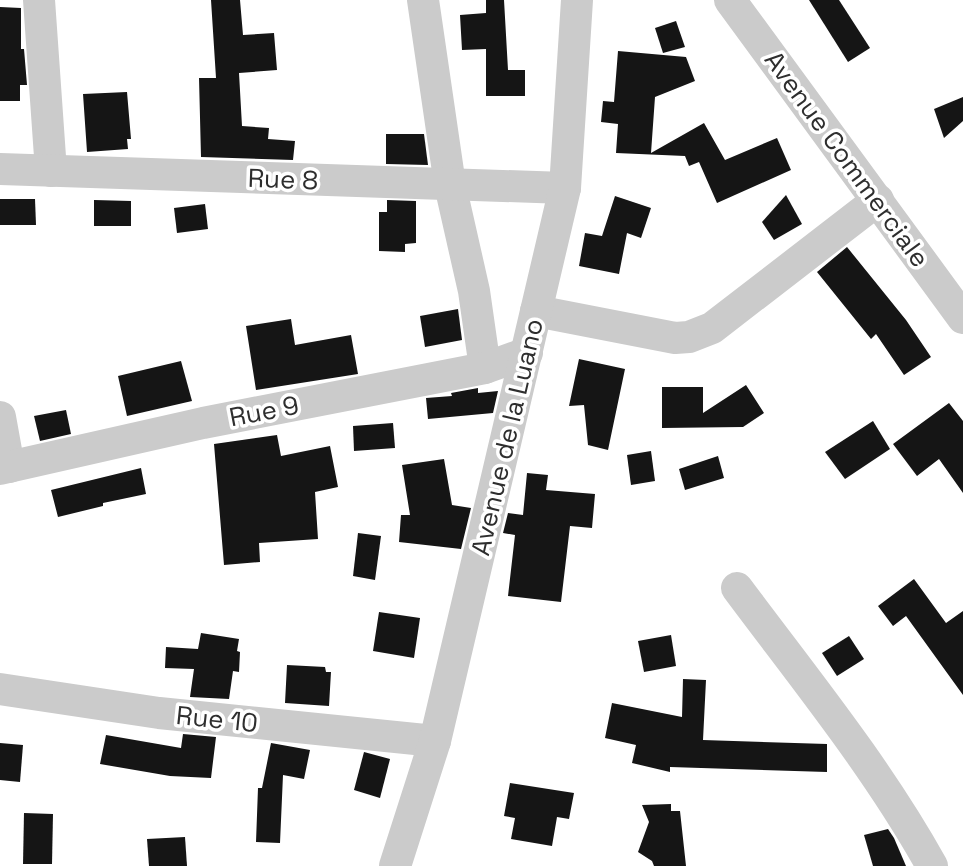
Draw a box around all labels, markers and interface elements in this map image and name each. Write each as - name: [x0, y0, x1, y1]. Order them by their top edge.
- street label: Avenue Commerciale: [757, 44, 937, 274]
- street label: Rue 8: [247, 161, 319, 197]
- street label: Avenue de la Luano: [463, 315, 551, 559]
- street label: Rue 9: [226, 388, 302, 434]
- street label: Rue 10: [174, 698, 260, 740]

